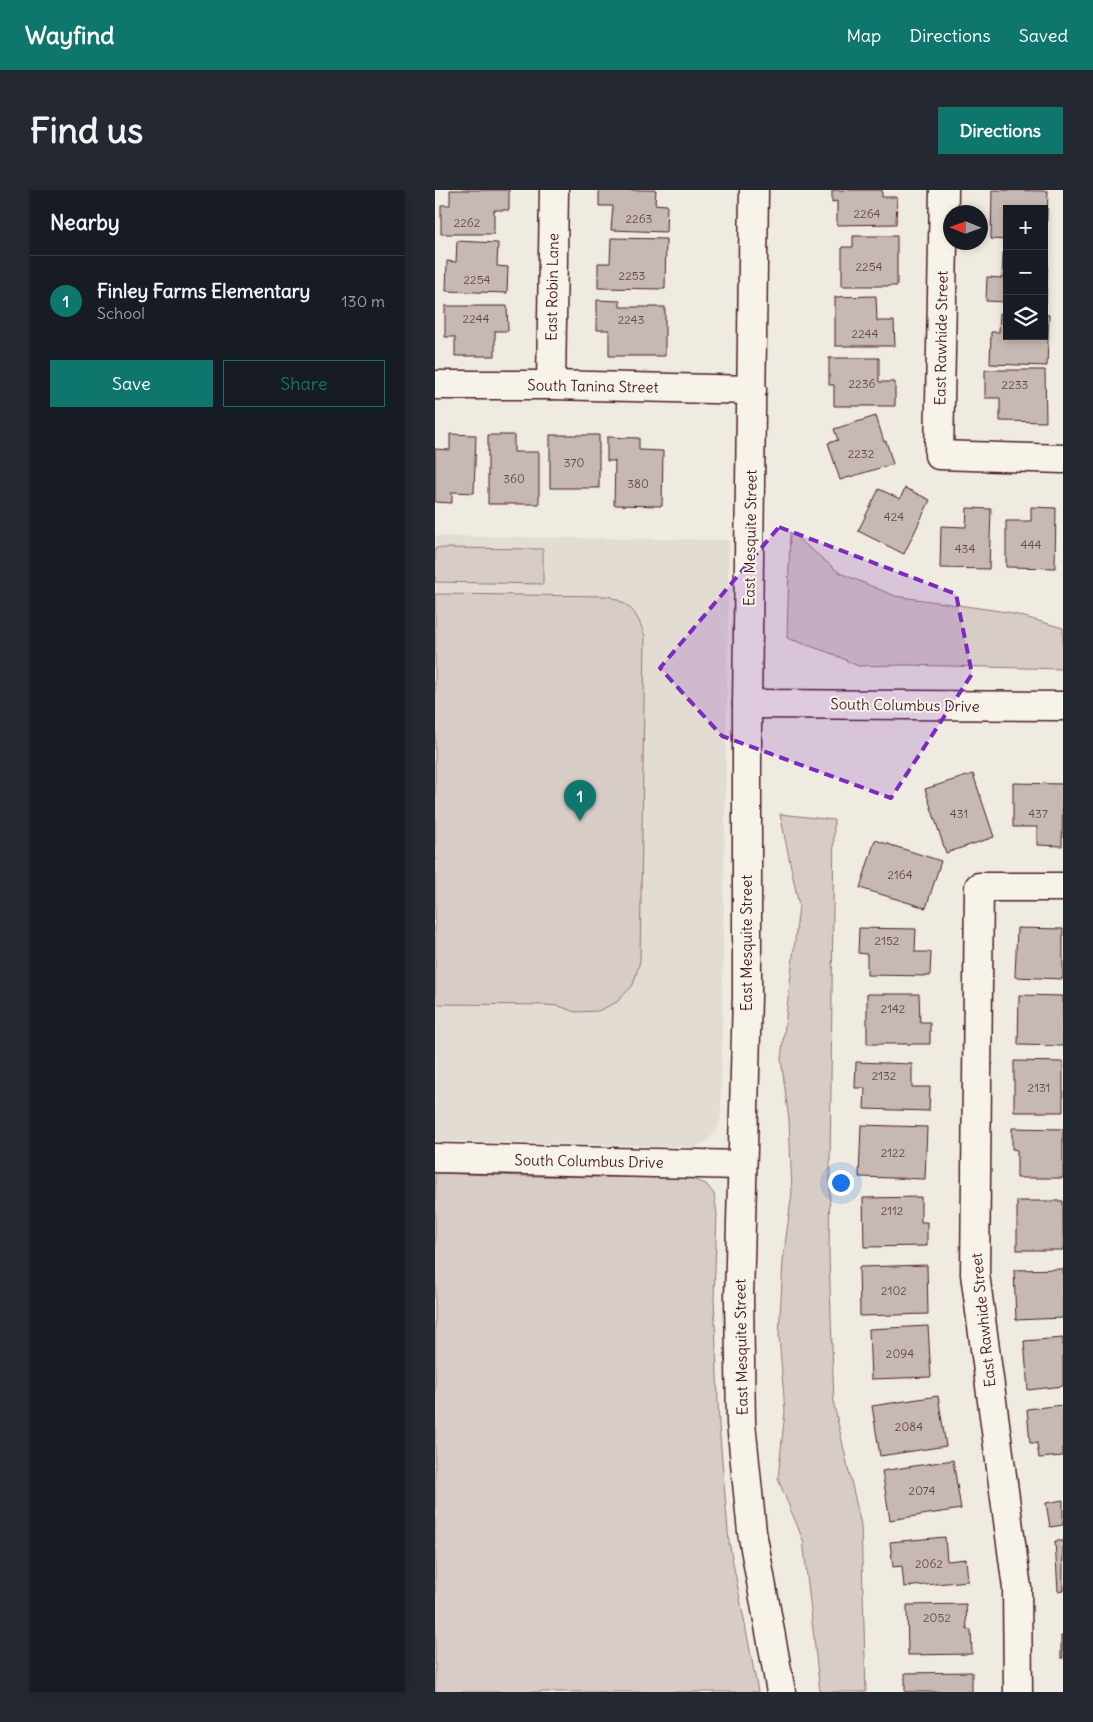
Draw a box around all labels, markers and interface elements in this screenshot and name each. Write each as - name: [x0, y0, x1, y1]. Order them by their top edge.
- text: Wayfind: [25, 20, 114, 50]
- text: Map: [846, 24, 881, 47]
- text: Directions: [909, 24, 991, 47]
- text: Saved: [1019, 24, 1068, 47]
- button: Directions: [938, 107, 1063, 154]
- text: Find us: [30, 108, 143, 152]
- north arrow: [943, 205, 988, 250]
- map controls: [1003, 205, 1048, 340]
- button: +: [1003, 205, 1048, 250]
- house number: 2264: [853, 206, 881, 221]
- text: Nearby: [50, 209, 120, 236]
- house number: 2263: [626, 211, 653, 226]
- house number: 2262: [454, 215, 481, 230]
- street label: East Robin Lane: [542, 233, 562, 341]
- button: −: [1003, 250, 1048, 295]
- house number: 2254: [856, 259, 883, 274]
- house number: 2253: [619, 268, 646, 283]
- street label: East Rawhide Street: [930, 270, 952, 406]
- house number: 2254: [464, 272, 491, 287]
- text: Finley Farms Elementary: [97, 279, 310, 303]
- text: 1: [63, 291, 69, 311]
- text: 130 m: [341, 291, 385, 311]
- button: layers: [1003, 295, 1048, 340]
- text: School: [97, 303, 145, 323]
- house number: 2244: [463, 311, 489, 326]
- house number: 2243: [618, 312, 645, 327]
- house number: 2244: [852, 326, 878, 341]
- button: Save: [50, 360, 213, 407]
- button: Share: [223, 360, 385, 407]
- street label: South Tanina Street: [527, 375, 659, 397]
- house number: 2236: [849, 376, 876, 391]
- house number: 2233: [1002, 377, 1029, 392]
- house number: 2232: [848, 446, 875, 461]
- house number: 370: [564, 455, 584, 470]
- street label: East Mesquite Street: [739, 470, 761, 606]
- house number: 360: [503, 471, 525, 486]
- house number: 380: [627, 476, 649, 491]
- house number: 424: [884, 509, 904, 524]
- house number: 444: [1021, 537, 1041, 552]
- house number: 434: [955, 541, 975, 556]
- street label: South Columbus Drive: [830, 694, 980, 716]
- pin: 1: [564, 780, 596, 821]
- house number: 431: [950, 806, 968, 821]
- house number: 437: [1028, 806, 1048, 821]
- house number: 2164: [887, 867, 913, 882]
- street label: East Mesquite Street: [737, 875, 756, 1011]
- house number: 2152: [875, 933, 900, 948]
- house number: 2142: [881, 1001, 906, 1016]
- house number: 2132: [872, 1068, 897, 1083]
- house number: 2131: [1028, 1080, 1050, 1095]
- house number: 2122: [881, 1145, 906, 1160]
- street label: South Columbus Drive: [514, 1150, 664, 1172]
- your location: [828, 1170, 854, 1196]
- house number: 2112: [881, 1203, 904, 1218]
- street label: East Rawhide Street: [967, 1252, 999, 1388]
- street label: East Mesquite Street: [730, 1279, 752, 1415]
- house number: 2102: [881, 1283, 907, 1298]
- house number: 2094: [886, 1346, 914, 1361]
- house number: 2084: [895, 1419, 923, 1434]
- house number: 2074: [909, 1483, 935, 1498]
- house number: 2062: [915, 1556, 943, 1571]
- house number: 2052: [923, 1610, 951, 1625]

